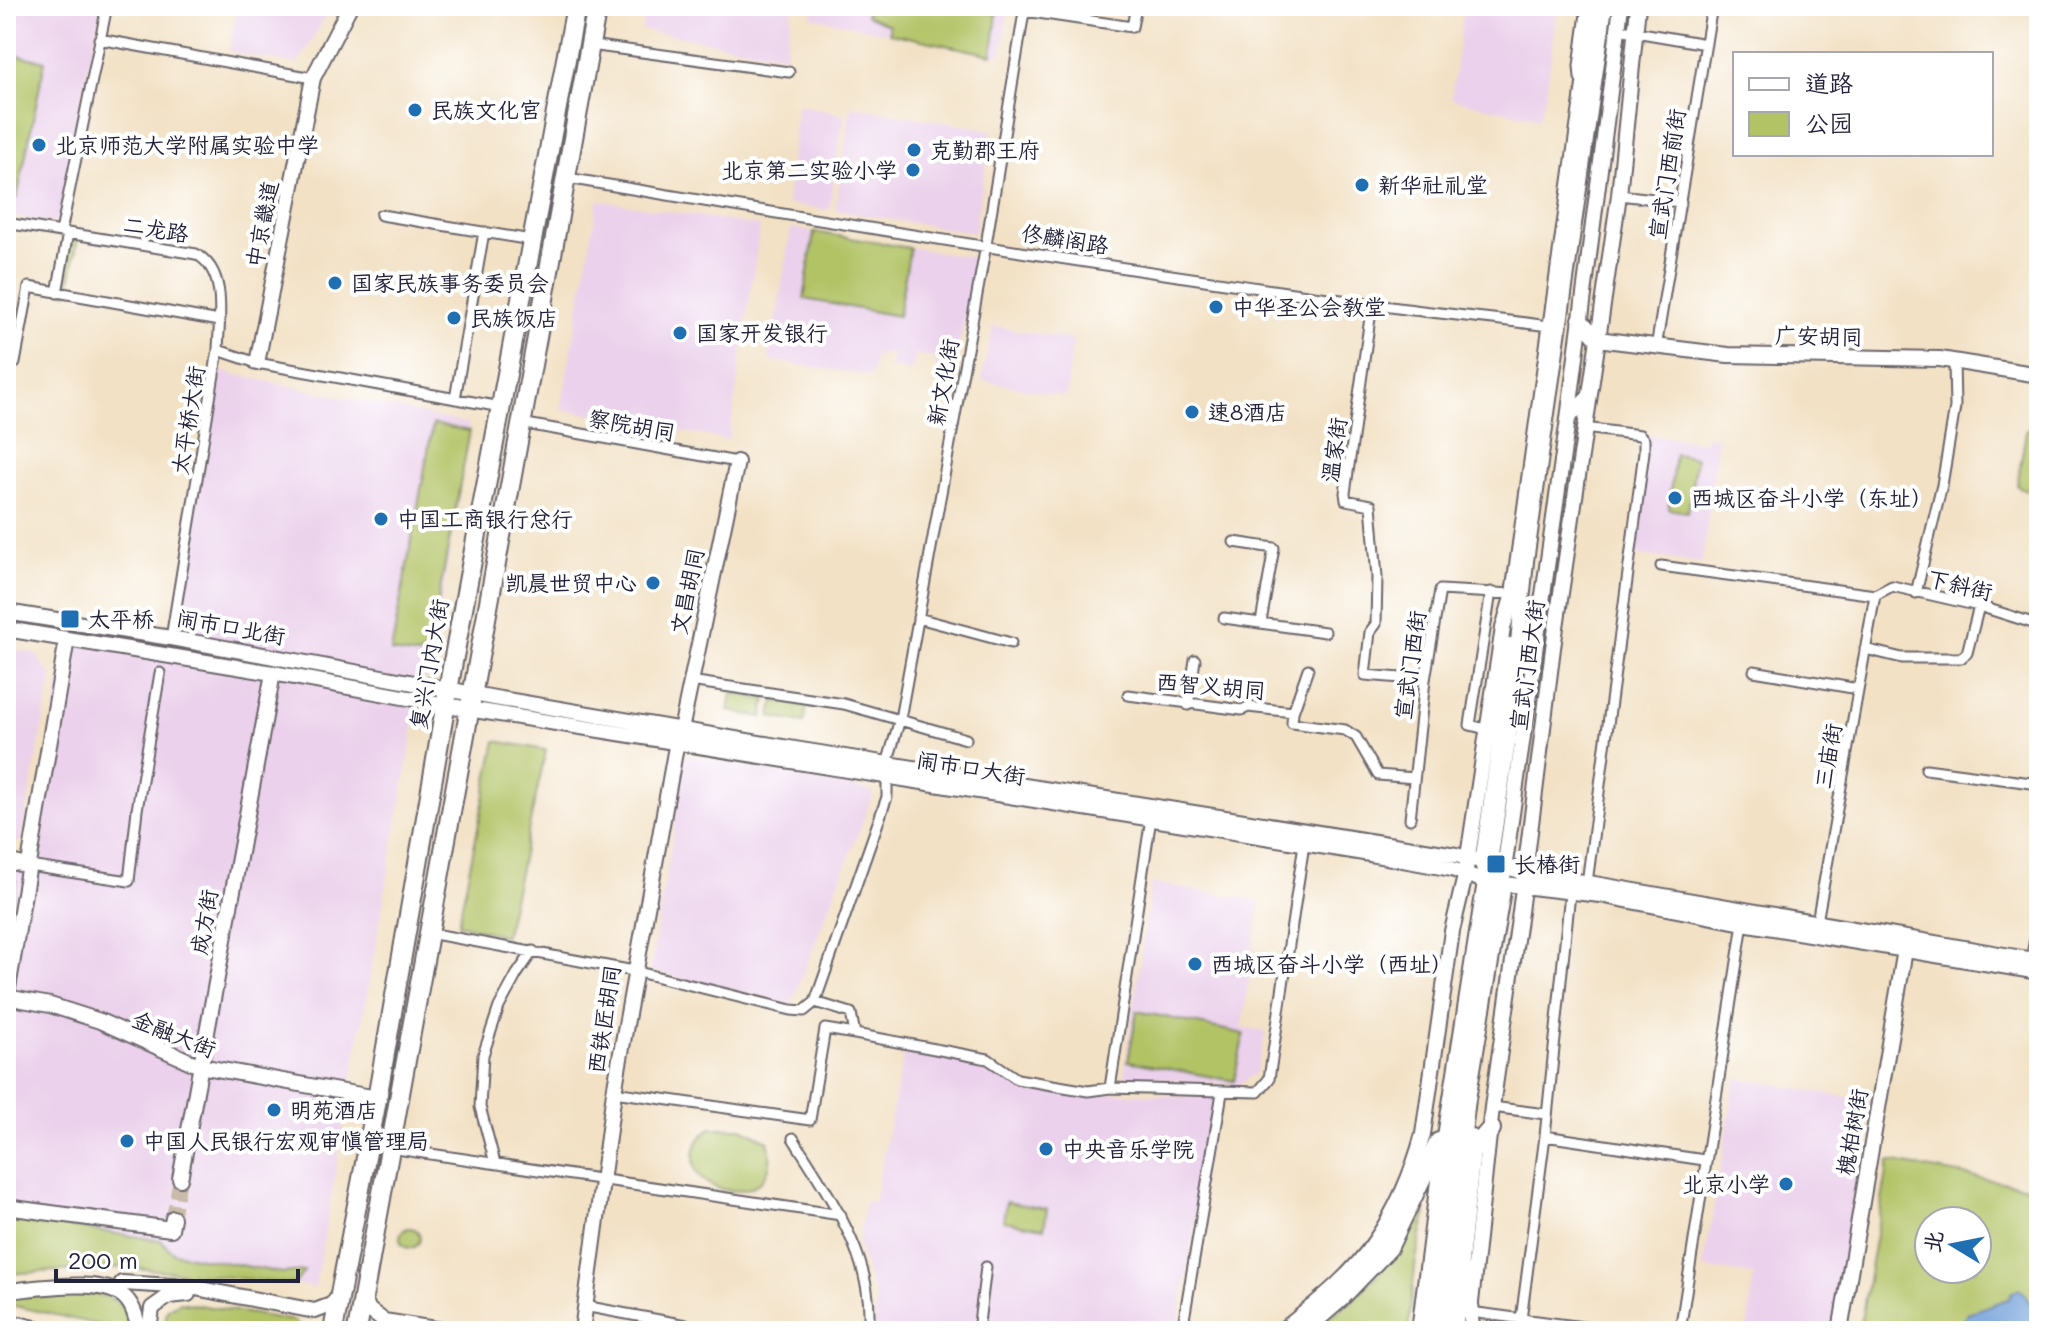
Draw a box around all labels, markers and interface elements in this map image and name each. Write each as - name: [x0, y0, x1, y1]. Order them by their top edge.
- legend: [1733, 52, 1993, 156]
- text: 道路: [1805, 67, 1853, 98]
- place label: 民族文化宫: [431, 95, 541, 124]
- marker: 民族文化宫: [406, 101, 424, 119]
- street label: 宣武门西前街: [1642, 106, 1691, 241]
- text: 公园: [1805, 107, 1853, 138]
- place label: 北京师范大学附属实验中学: [55, 130, 319, 159]
- place label: 克勤郡王府: [930, 135, 1040, 164]
- marker: 北京师范大学附属实验中学: [30, 136, 48, 154]
- marker: 克勤郡王府: [905, 141, 923, 159]
- place label: 北京第二实验小学: [721, 155, 897, 184]
- marker: 北京第二实验小学: [904, 161, 922, 179]
- place label: 新华社礼堂: [1378, 170, 1488, 199]
- marker: 新华社礼堂: [1353, 176, 1371, 194]
- street label: 中京畿道: [239, 178, 284, 270]
- street label: 二龙路: [121, 209, 191, 248]
- street label: 佟麟阁路: [1019, 217, 1111, 260]
- place label: 国家民族事务委员会: [351, 268, 549, 297]
- marker: 国家民族事务委员会: [326, 274, 344, 292]
- place label: 中华圣公会教堂: [1232, 292, 1386, 321]
- marker: 中华圣公会教堂: [1207, 298, 1225, 316]
- place label: 民族饭店: [470, 303, 558, 332]
- marker: 民族饭店: [445, 309, 463, 327]
- place label: 国家开发银行: [696, 318, 828, 347]
- street label: 广安胡同: [1775, 320, 1863, 351]
- marker: 国家开发银行: [671, 324, 689, 342]
- street label: 新文化街: [921, 336, 964, 428]
- street label: 太平桥大街: [165, 363, 210, 477]
- place label: 速8酒店: [1208, 397, 1287, 426]
- street label: 察院胡同: [586, 403, 678, 446]
- marker: 速8酒店: [1183, 403, 1201, 421]
- street label: 温家街: [1315, 415, 1352, 485]
- place label: 西城区奋斗小学（东址）: [1691, 483, 1933, 512]
- marker: 西城区奋斗小学（东址）: [1666, 489, 1684, 507]
- place label: 中国工商银行总行: [397, 504, 573, 533]
- marker: 中国工商银行总行: [372, 510, 390, 528]
- street label: 文昌胡同: [663, 545, 710, 637]
- street label: 下斜街: [1925, 563, 1996, 606]
- place label: 凯晨世贸中心: [505, 568, 637, 597]
- marker: 凯晨世贸中心: [644, 574, 662, 592]
- street label: 复兴门内大街: [403, 596, 454, 731]
- street label: 宣武门西大街: [1503, 598, 1550, 732]
- street label: 闹市口北街: [174, 603, 288, 650]
- place label: 太平桥: [88, 604, 154, 633]
- marker: 太平桥: [59, 608, 81, 630]
- street label: 宣武门西街: [1387, 608, 1432, 721]
- street label: 西智义胡同: [1155, 666, 1267, 705]
- street label: 三庙街: [1807, 721, 1848, 791]
- street label: 闹市口大街: [914, 745, 1028, 790]
- place label: 长椿街: [1514, 849, 1580, 878]
- marker: 长椿街: [1485, 853, 1507, 875]
- street label: 成方街: [183, 887, 224, 957]
- place label: 西城区奋斗小学（西址）: [1211, 949, 1453, 978]
- marker: 西城区奋斗小学（西址）: [1186, 955, 1204, 973]
- street label: 西铁匠胡同: [581, 962, 626, 1076]
- street label: 金融大街: [128, 1004, 220, 1063]
- street label: 槐柏树街: [1830, 1086, 1873, 1178]
- place label: 明苑酒店: [290, 1095, 378, 1124]
- marker: 明苑酒店: [265, 1101, 283, 1119]
- place label: 中国人民银行宏观审慎管理局: [143, 1126, 429, 1155]
- marker: 中国人民银行宏观审慎管理局: [118, 1132, 136, 1150]
- place label: 中央音乐学院: [1062, 1134, 1194, 1163]
- marker: 中央音乐学院: [1037, 1140, 1055, 1158]
- place label: 北京小学: [1682, 1169, 1770, 1198]
- marker: 北京小学: [1777, 1175, 1795, 1193]
- north arrow: [1913, 1205, 1993, 1285]
- text: 北: [1917, 1228, 1949, 1255]
- scale bar: [56, 1233, 298, 1283]
- text: 200 m: [68, 1244, 138, 1275]

